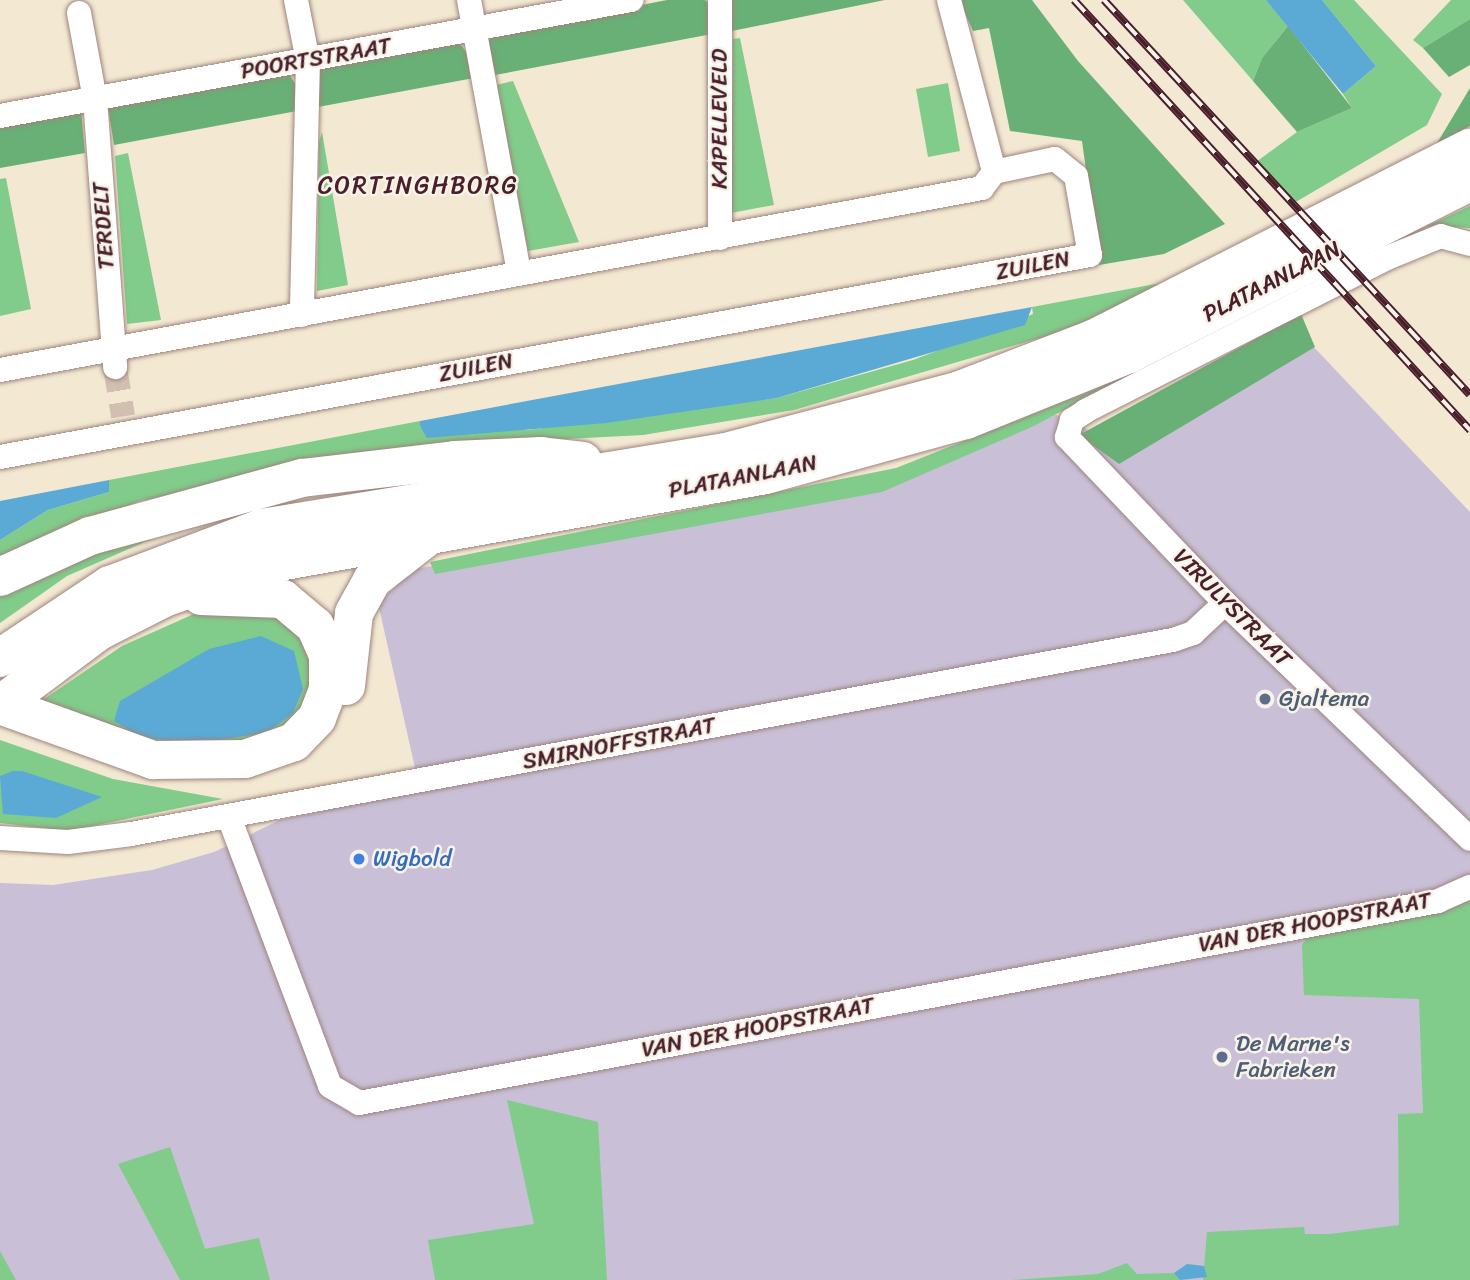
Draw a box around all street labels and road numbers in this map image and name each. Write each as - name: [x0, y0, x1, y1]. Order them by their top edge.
- street label: POORTSTRAAT: [239, 32, 393, 86]
- street label: KAPELLEVELD: [706, 49, 734, 189]
- street label: TERDELT: [87, 181, 121, 271]
- street label: PLATAANLAAN: [1198, 235, 1346, 329]
- street label: ZUILEN: [993, 245, 1073, 287]
- street label: ZUILEN: [436, 347, 516, 389]
- street label: PLATAANLAAN: [666, 449, 820, 505]
- street label: VIRULYSTRAAT: [1167, 543, 1297, 673]
- street label: SMIRNOFFSTRAAT: [520, 712, 718, 776]
- street label: VAN DER HOOPSTRAAT: [1198, 887, 1432, 959]
- street label: VAN DER HOOPSTRAAT: [641, 992, 875, 1064]

